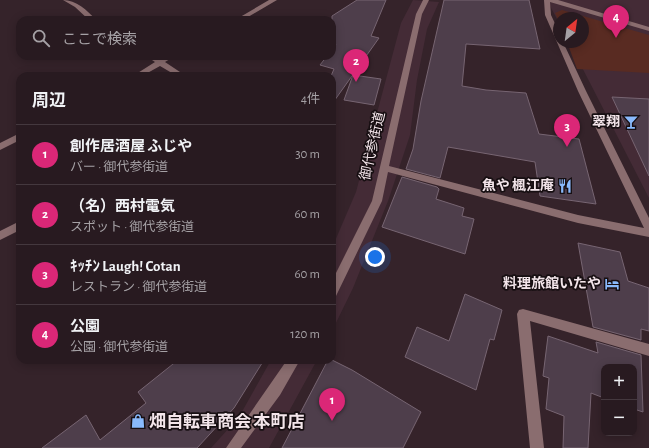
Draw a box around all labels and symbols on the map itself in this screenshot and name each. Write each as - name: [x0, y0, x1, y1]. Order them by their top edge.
- pin: 4: [603, 5, 629, 38]
- north arrow: [553, 12, 589, 48]
- pin: 2: [343, 49, 369, 82]
- street label: 御代参街道: [356, 110, 388, 182]
- pin: 3: [554, 114, 580, 147]
- place label: 翠翔: [592, 114, 620, 129]
- bar icon: 翠翔: [623, 114, 639, 130]
- place label: 魚や 楓江庵: [482, 178, 554, 193]
- restaurant icon: 魚や 楓江庵: [557, 178, 573, 194]
- your location: [365, 247, 385, 267]
- place label: 料理旅館いたや: [503, 275, 601, 291]
- hotel icon: 料理旅館いたや: [604, 276, 620, 292]
- pin: 1: [319, 388, 345, 421]
- place label: 畑自転車商会 本町店: [149, 412, 305, 430]
- shop icon: 畑自転車商会 本町店: [130, 413, 146, 429]

